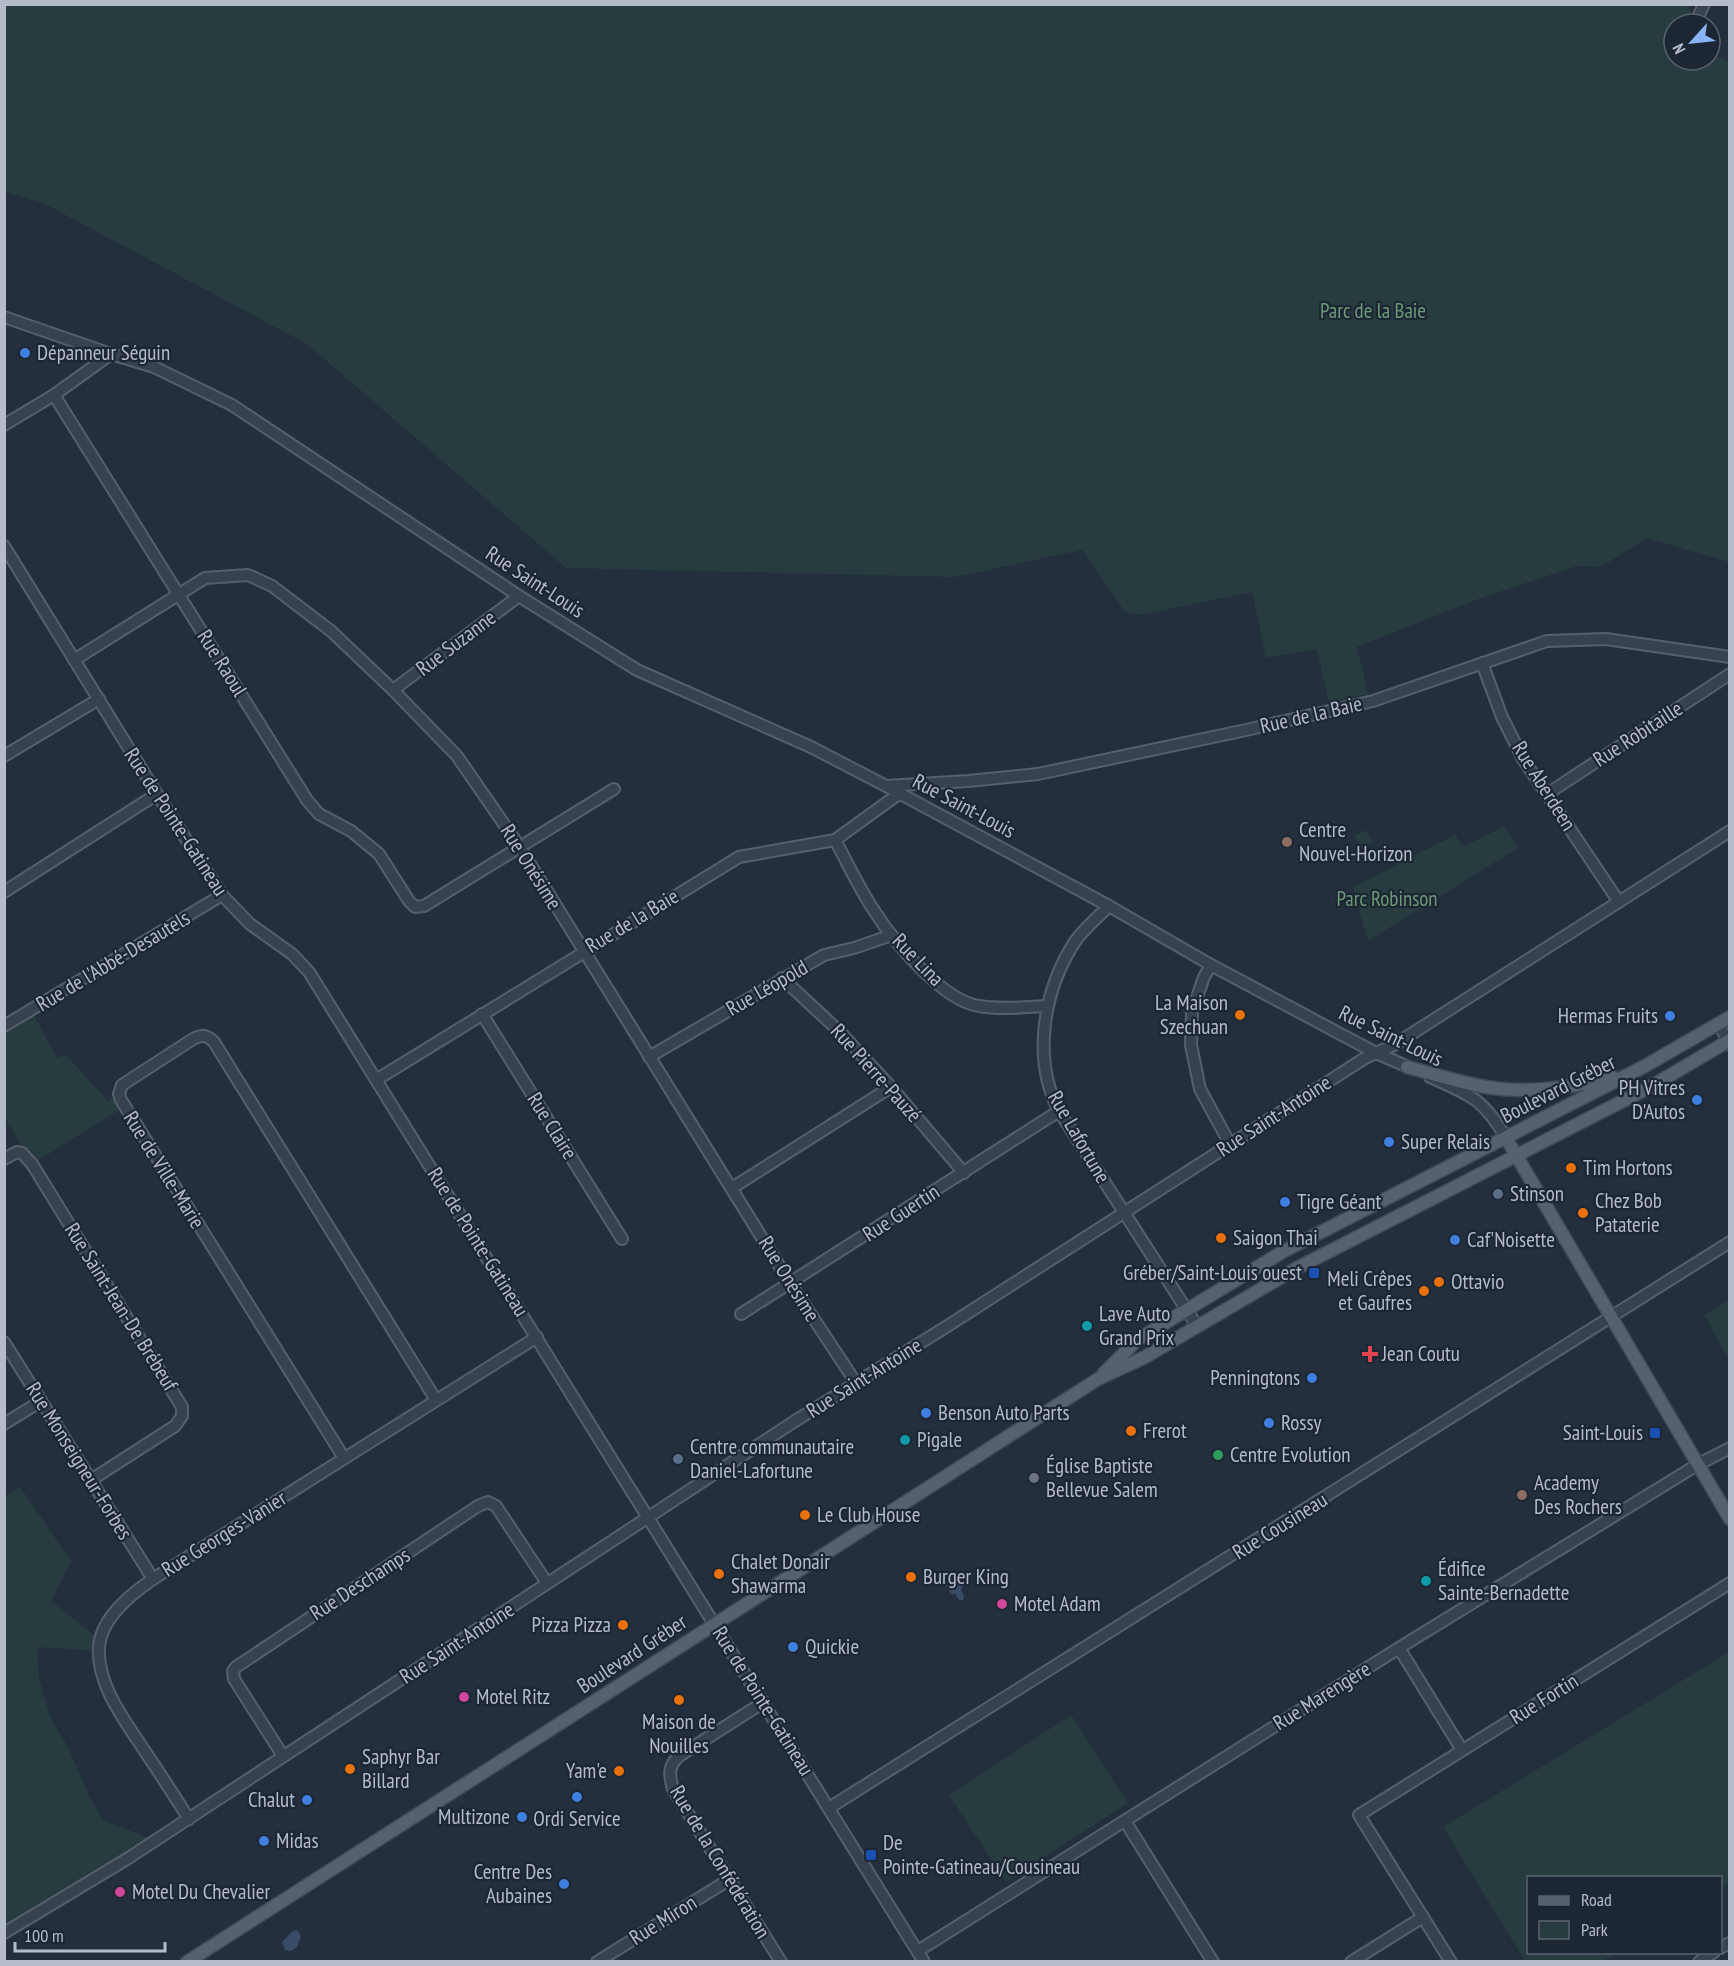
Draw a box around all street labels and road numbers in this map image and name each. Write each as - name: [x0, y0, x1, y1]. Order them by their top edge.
- street label: Rue Saint-Louis: [481, 540, 590, 624]
- street label: Rue Suzanne: [410, 604, 501, 682]
- street label: Rue Raoul: [191, 624, 254, 701]
- street label: Rue de la Baie: [1257, 690, 1365, 739]
- street label: Rue Robitaille: [1588, 695, 1688, 773]
- street label: Rue Aberdeen: [1506, 736, 1583, 836]
- street label: Rue de Pointe-Gatineau: [119, 743, 234, 901]
- street label: Rue Saint-Louis: [908, 767, 1020, 844]
- street label: Rue Onésime: [495, 819, 568, 914]
- street label: Rue de la Baie: [580, 882, 683, 959]
- street label: Rue de l'Abbé-Desautels: [31, 904, 195, 1017]
- street label: Rue Lina: [887, 928, 950, 992]
- street label: Rue Léopold: [721, 953, 812, 1022]
- street label: Rue Saint-Louis: [1335, 999, 1448, 1072]
- street label: Rue Pierre-Pauzé: [825, 1018, 928, 1128]
- street label: Boulevard Gréber: [1496, 1048, 1620, 1129]
- street label: Rue Saint-Antoine: [1211, 1069, 1336, 1163]
- street label: Rue Lafortune: [1042, 1086, 1117, 1188]
- street label: Rue Claire: [521, 1087, 584, 1164]
- street label: Rue de Ville-Marie: [118, 1106, 211, 1234]
- street label: Rue de Pointe-Gatineau: [422, 1162, 535, 1321]
- street label: Rue Guertin: [857, 1178, 944, 1247]
- street label: Rue Saint-Jean-De Brébeuf: [59, 1218, 184, 1396]
- street label: Rue Onésime: [753, 1231, 826, 1326]
- street label: Rue Saint-Antoine: [801, 1331, 926, 1424]
- street label: Rue Monseigneur-Forbes: [20, 1377, 139, 1544]
- street label: Rue Georges-Vanier: [156, 1484, 291, 1583]
- street label: Rue Cousineau: [1227, 1486, 1332, 1565]
- street label: Rue Deschamps: [305, 1541, 415, 1626]
- street label: Rue Saint-Antoine: [394, 1596, 519, 1690]
- street label: Boulevard Gréber: [572, 1608, 692, 1699]
- street label: Rue de Pointe-Gatineau: [707, 1621, 820, 1780]
- street label: Rue Marengère: [1268, 1655, 1375, 1736]
- street label: Rue Fortin: [1504, 1667, 1583, 1730]
- street label: Rue de la Confédération: [664, 1780, 777, 1943]
- street label: Rue Miron: [624, 1888, 701, 1951]

